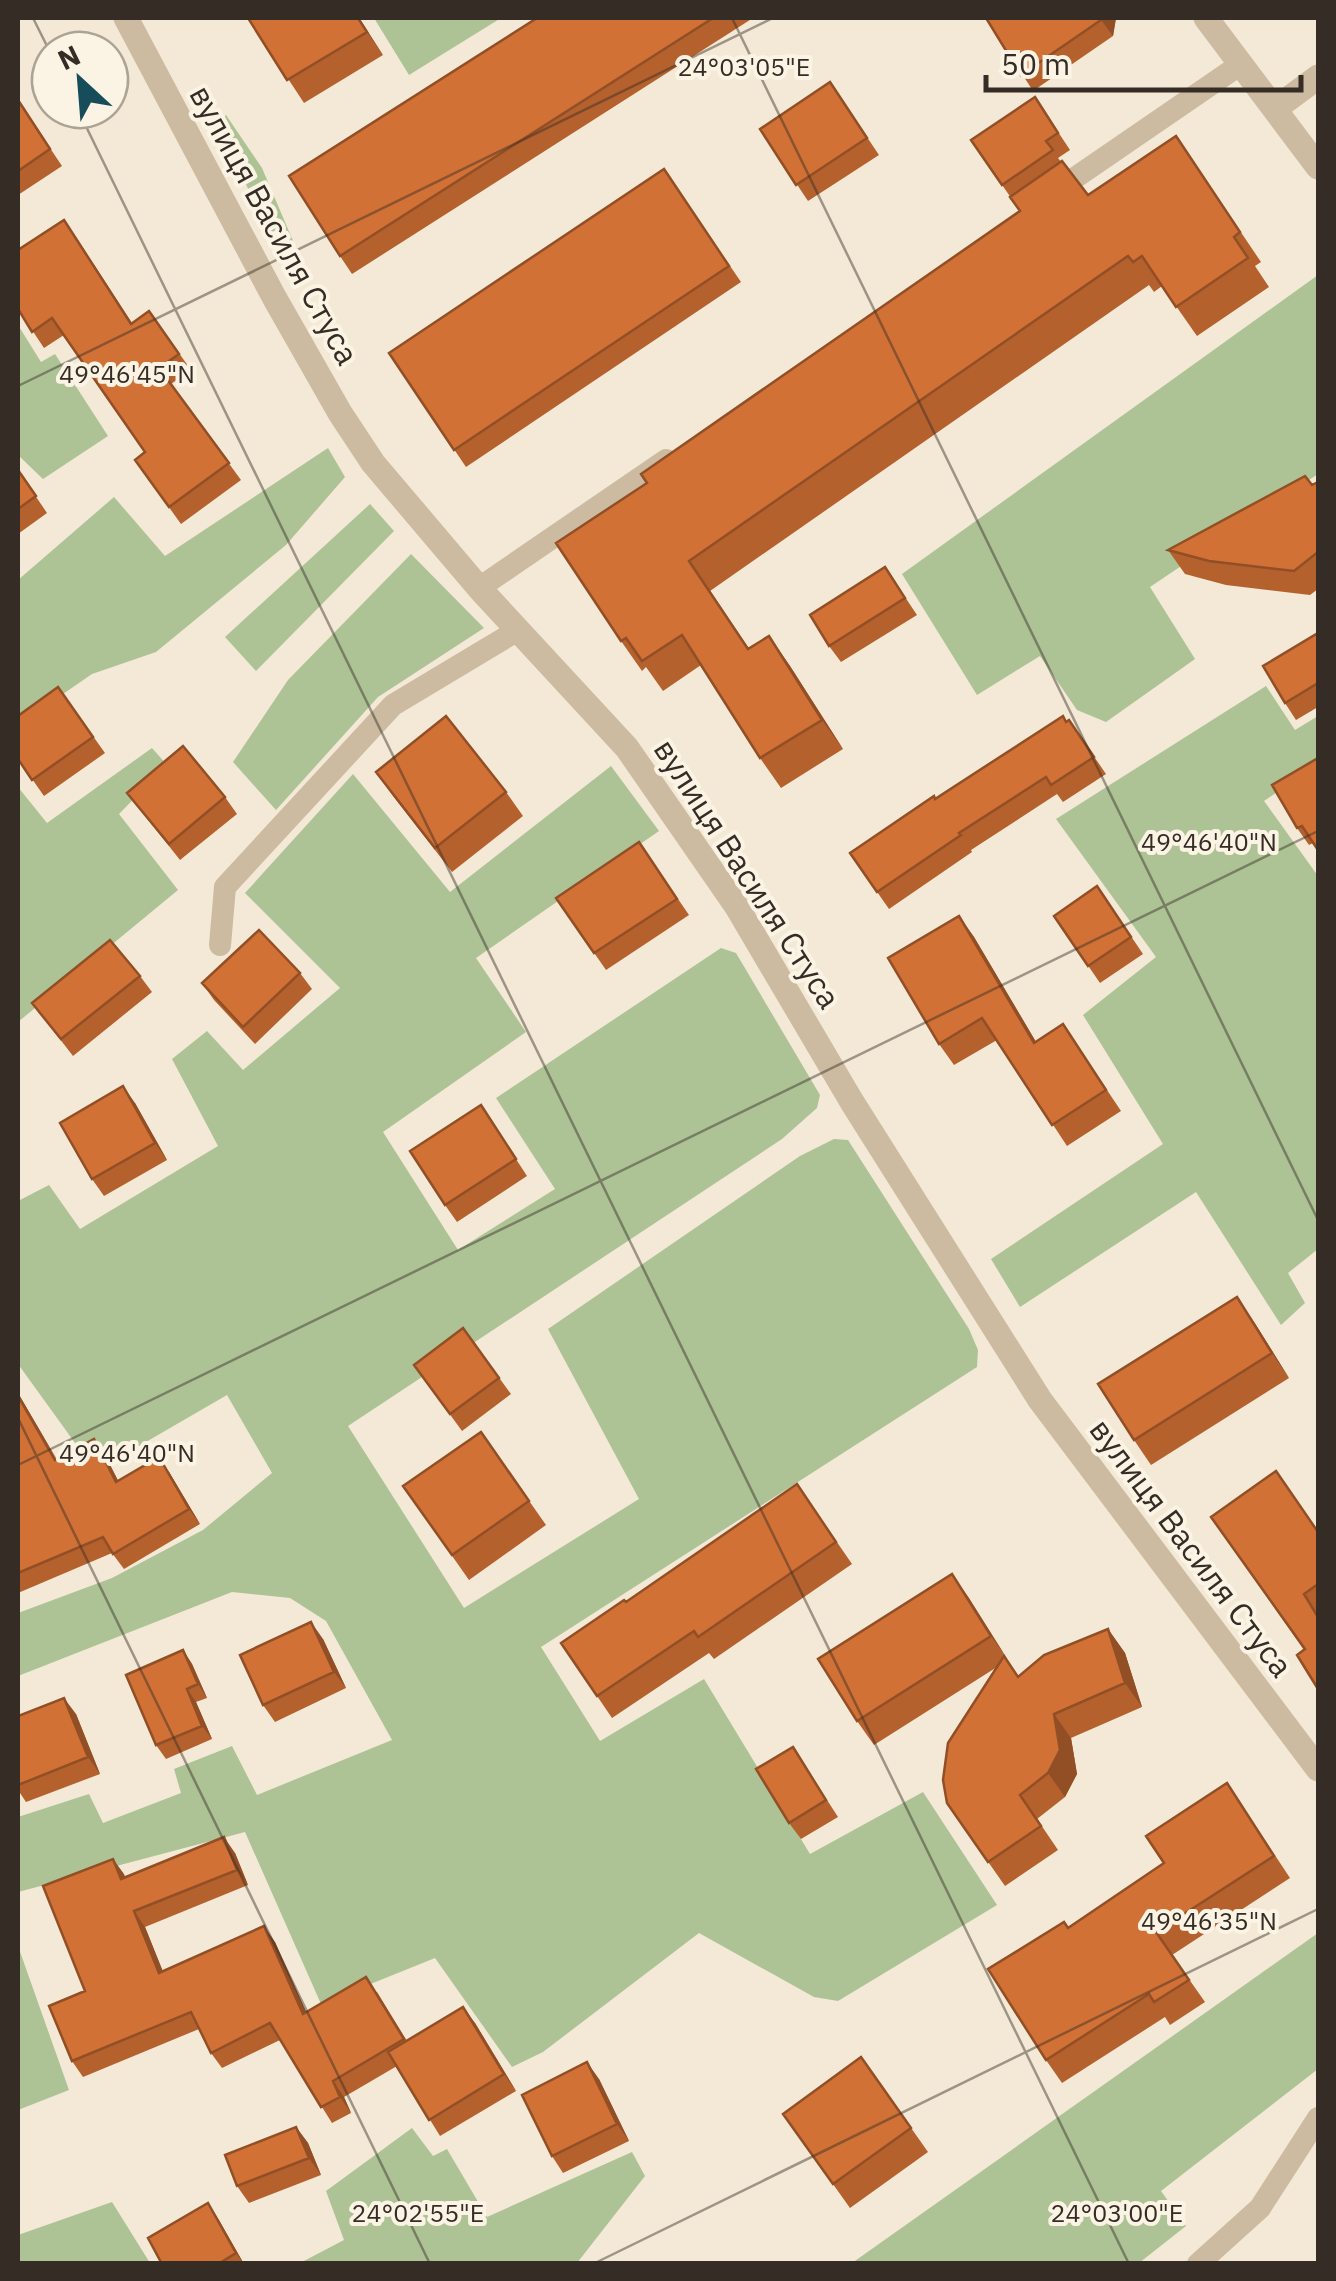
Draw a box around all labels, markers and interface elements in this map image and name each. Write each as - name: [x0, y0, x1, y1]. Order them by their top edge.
- north arrow: [30, 30, 130, 130]
- scale bar: [986, 30, 1301, 92]
- text: N: [52, 36, 86, 78]
- text: 50 m: [1001, 44, 1070, 83]
- text: 24°03'05"E: [678, 50, 810, 83]
- street label: вулиця Василя Стуса: [181, 77, 369, 372]
- text: 49°46'45"N: [59, 357, 195, 390]
- street label: вулиця Василя Стуса: [645, 731, 851, 1016]
- text: 49°46'40"N: [1141, 825, 1277, 858]
- street label: вулиця Василя Стуса: [1081, 1410, 1303, 1685]
- text: 49°46'40"N: [59, 1436, 195, 1469]
- text: 49°46'35"N: [1141, 1904, 1277, 1937]
- text: 24°02'55"E: [352, 2196, 484, 2229]
- text: 24°03'00"E: [1051, 2196, 1183, 2229]

